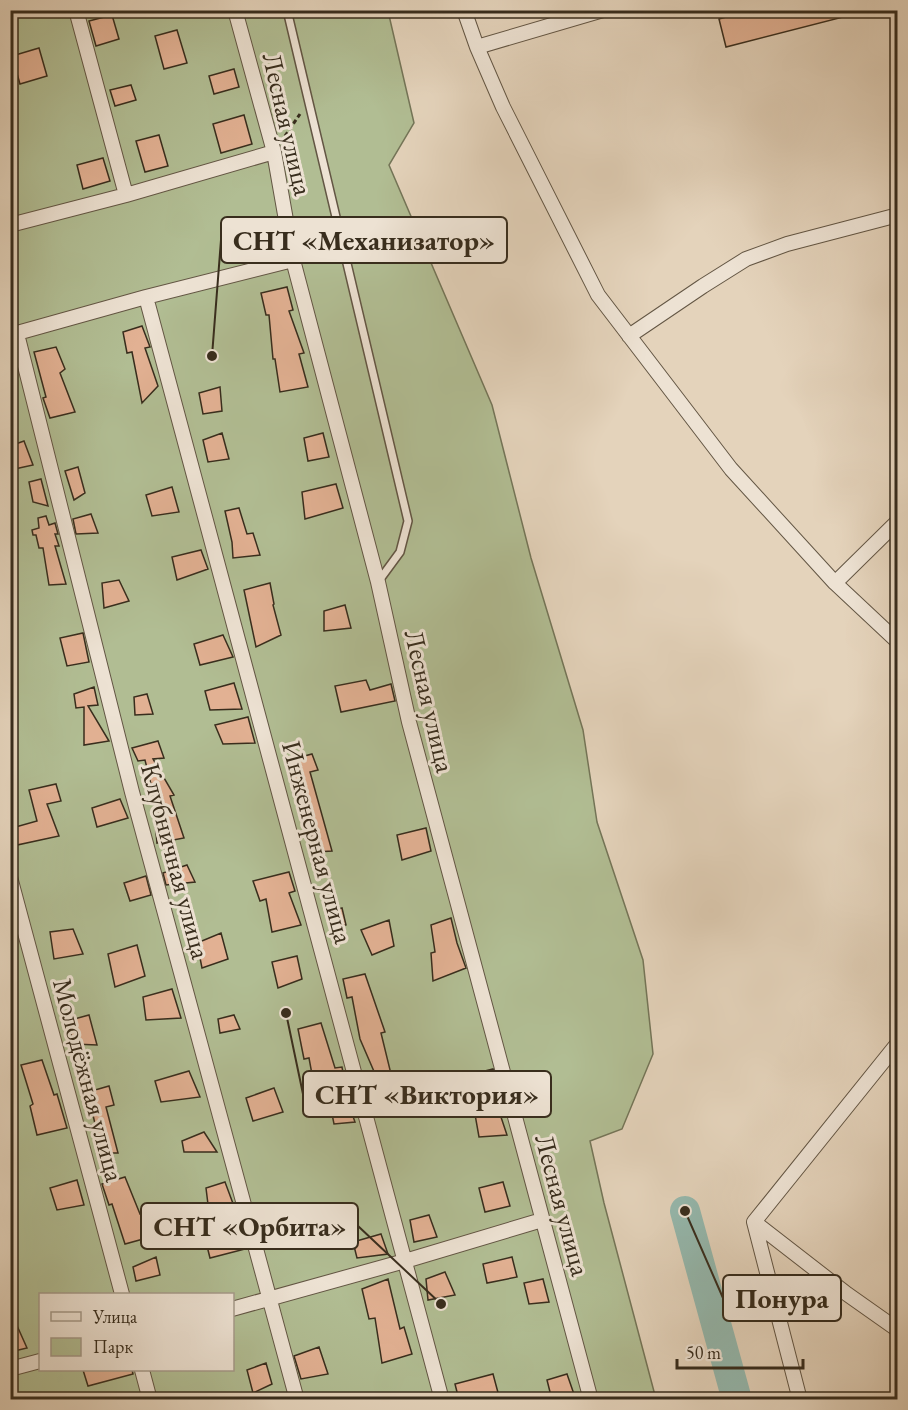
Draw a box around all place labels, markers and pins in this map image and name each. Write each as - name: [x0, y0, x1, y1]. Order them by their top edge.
- callout: СНТ «Механизатор»: [221, 217, 507, 263]
- callout: СНТ «Виктория»: [303, 1071, 551, 1117]
- callout: СНТ «Орбита»: [141, 1203, 358, 1249]
- callout: Понура: [723, 1275, 841, 1321]

